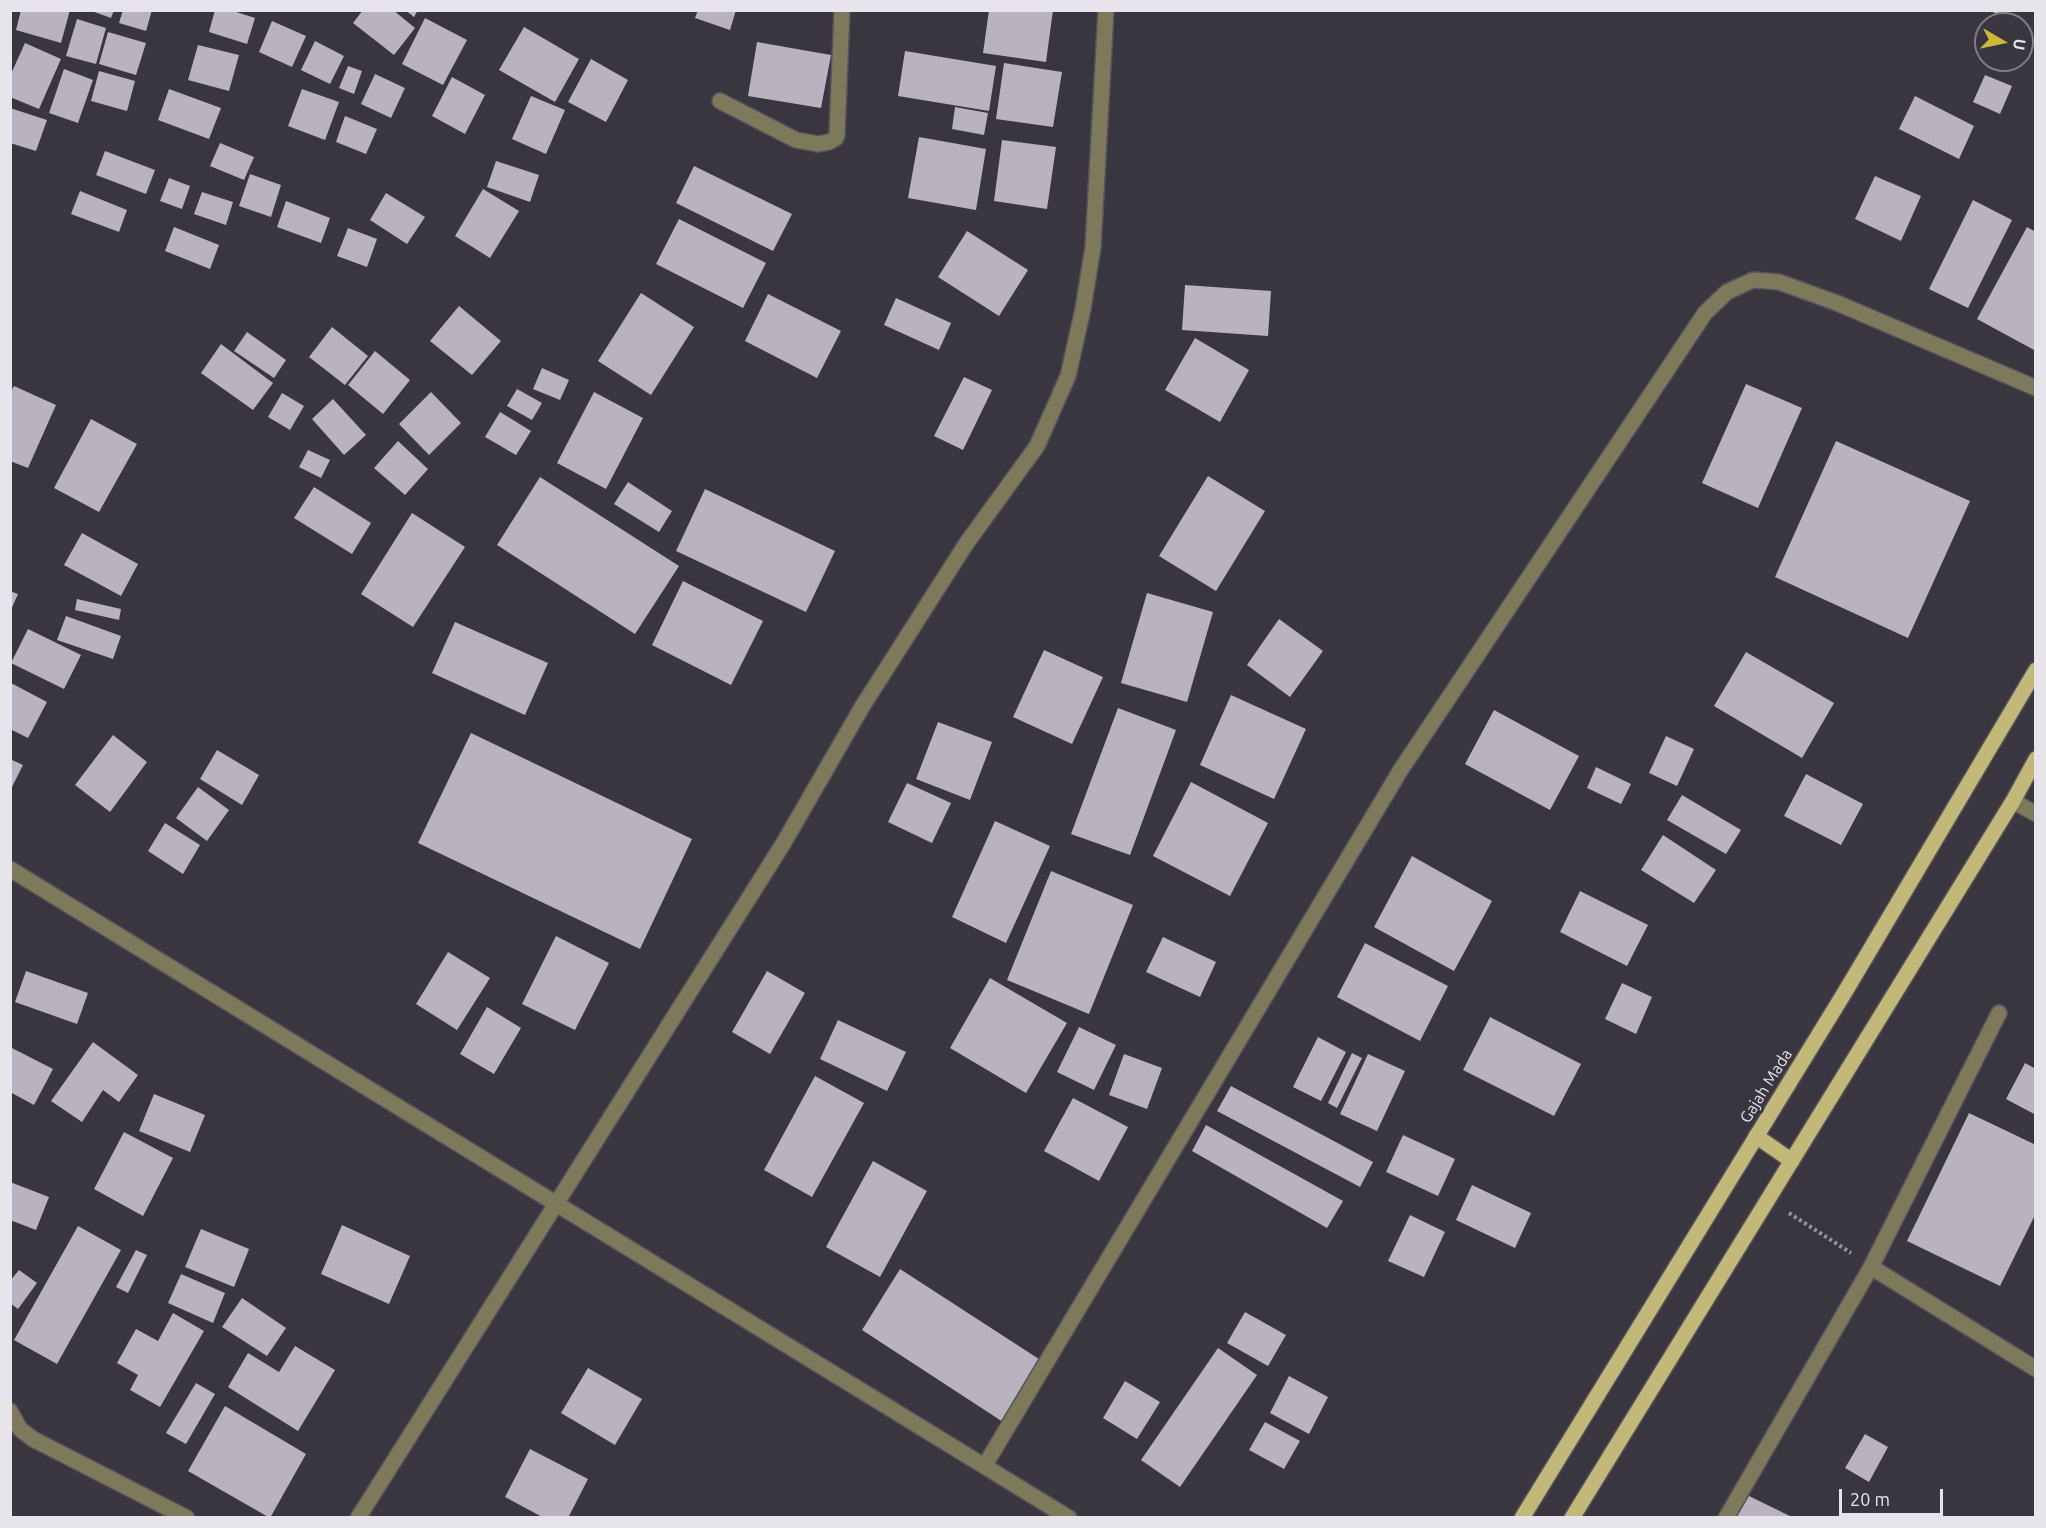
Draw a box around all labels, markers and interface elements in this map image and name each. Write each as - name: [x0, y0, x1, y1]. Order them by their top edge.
- north arrow: [1974, 12, 2034, 72]
- text: U: [2010, 38, 2030, 51]
- street label: Gajah Mada: [1736, 1046, 1796, 1126]
- scale bar: [1842, 1477, 1946, 1515]
- text: 20 m: [1850, 1489, 1890, 1509]

